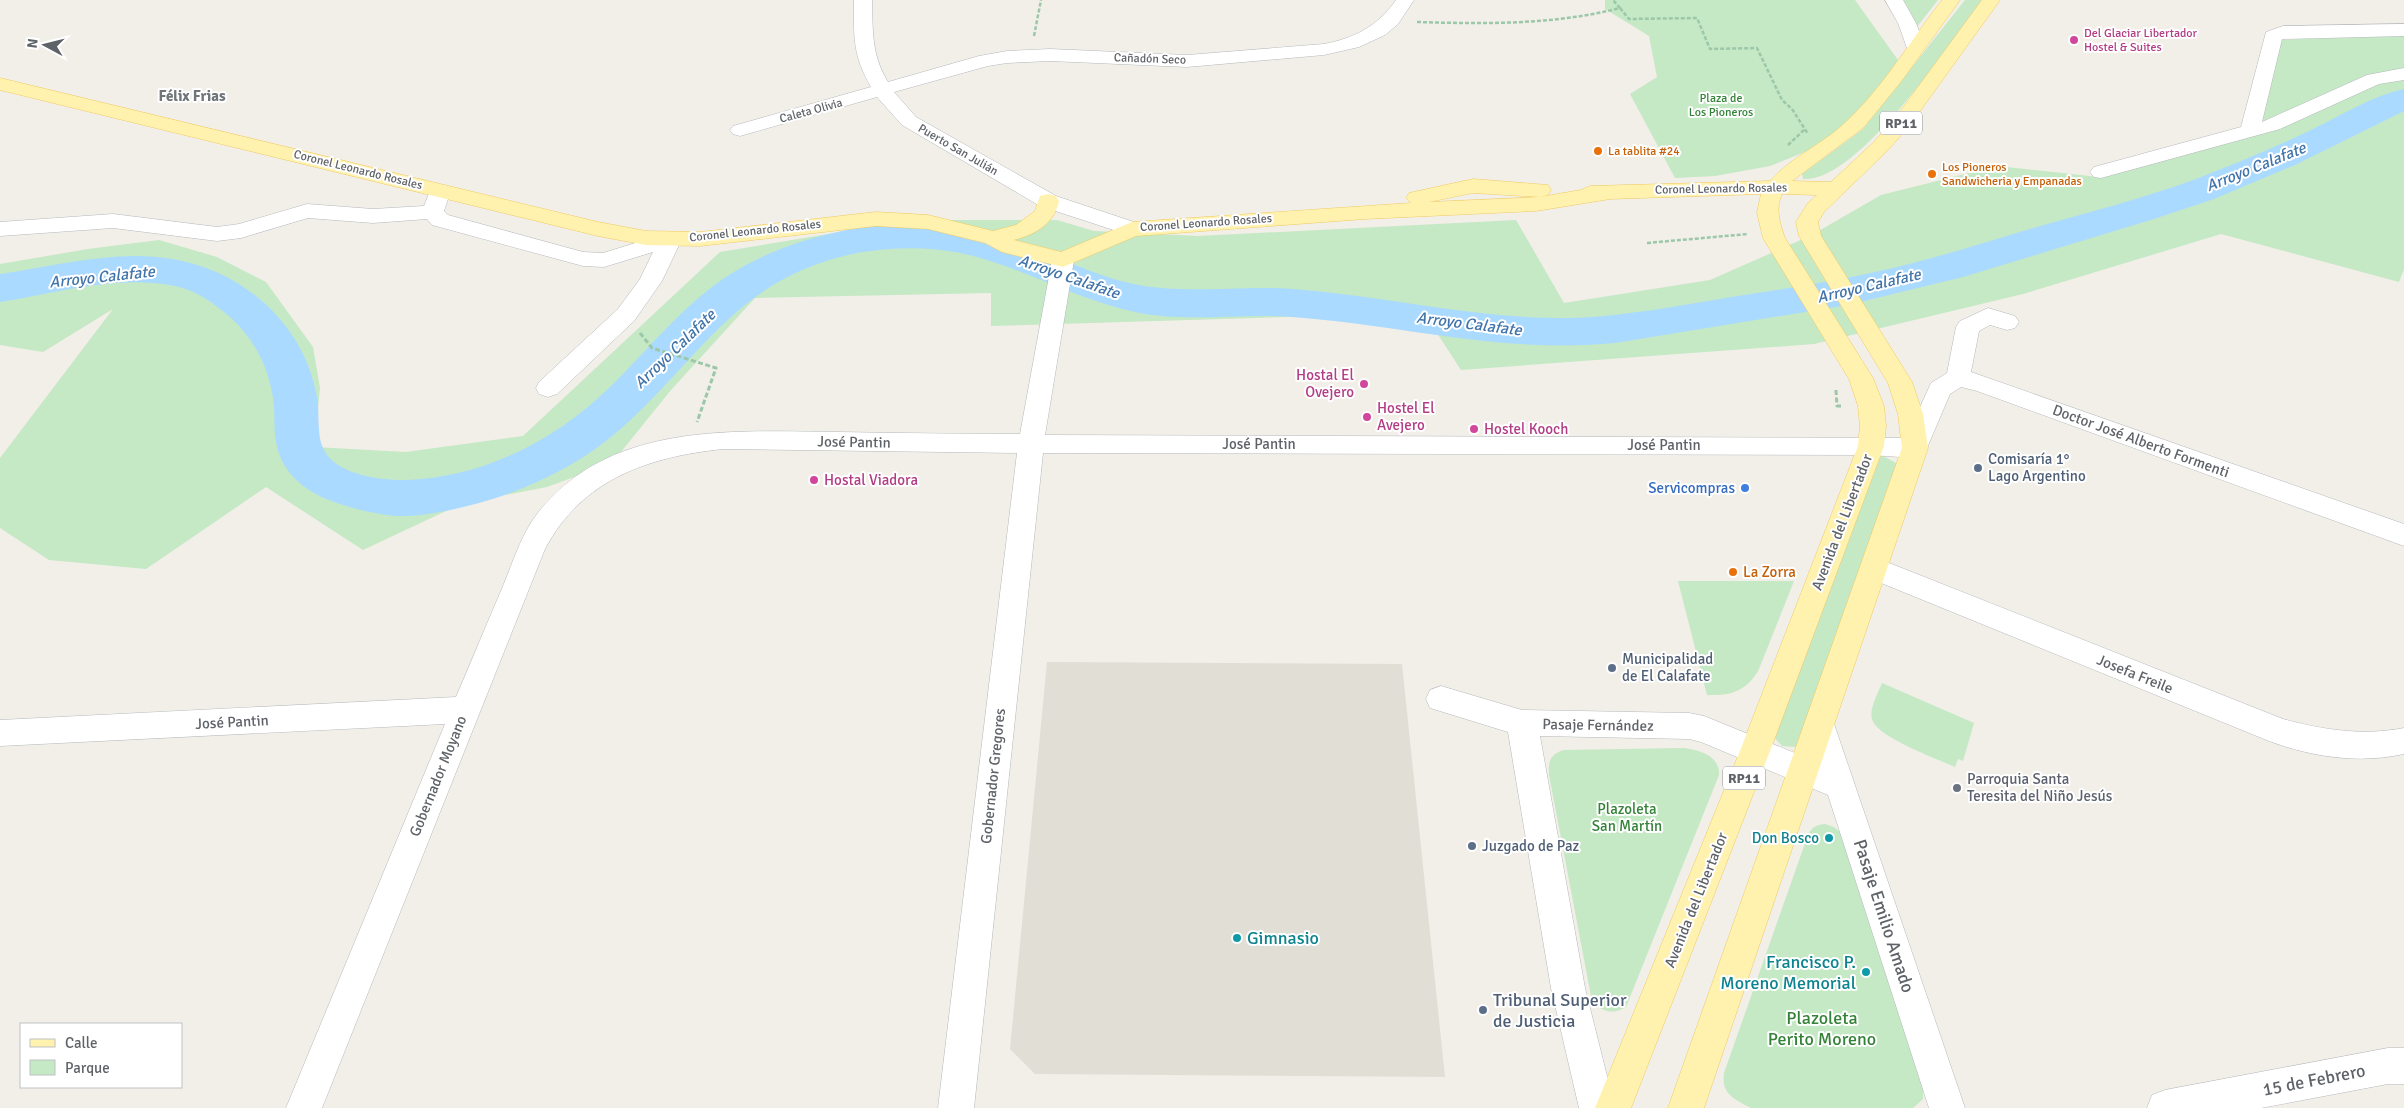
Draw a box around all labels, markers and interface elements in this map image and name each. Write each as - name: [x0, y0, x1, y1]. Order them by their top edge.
- north arrow: [20, 20, 70, 70]
- place label: Del Glaciar Libertador Hostel & Suites: [2084, 26, 2198, 55]
- marker: Del Glaciar Libertador Hostel & Suites: [2068, 34, 2080, 46]
- text: N: [24, 38, 42, 49]
- street label: Cañadón Seco: [1114, 50, 1186, 68]
- district label: Félix Frias: [158, 87, 226, 105]
- park label: Plaza de Los Pioneros: [1689, 91, 1753, 120]
- street label: Caleta Olivia: [778, 95, 844, 127]
- road number: RP11: [1880, 112, 1922, 134]
- street label: Puerto San Julián: [915, 121, 1001, 179]
- water label: Arroyo Calafate: [2203, 138, 2310, 196]
- place label: La tablita #24: [1608, 144, 1680, 159]
- marker: La tablita #24: [1592, 145, 1604, 157]
- street label: Coronel Leonardo Rosales: [292, 147, 424, 193]
- place label: Los Pioneros Sandwicheria y Empanadas: [1942, 160, 2082, 189]
- marker: Los Pioneros Sandwicheria y Empanadas: [1926, 168, 1938, 180]
- street label: Coronel Leonardo Rosales: [1655, 180, 1787, 198]
- street label: Coronel Leonardo Rosales: [1140, 211, 1272, 235]
- street label: Coronel Leonardo Rosales: [688, 217, 822, 245]
- water label: Arroyo Calafate: [1016, 250, 1123, 304]
- water label: Arroyo Calafate: [48, 261, 157, 292]
- water label: Arroyo Calafate: [1815, 264, 1924, 308]
- water label: Arroyo Calafate: [630, 304, 721, 393]
- water label: Arroyo Calafate: [1415, 308, 1524, 340]
- place label: Hostal El Ovejero: [1296, 366, 1354, 401]
- marker: Hostal El Ovejero: [1358, 378, 1370, 390]
- place label: Hostel El Avejero: [1377, 399, 1435, 434]
- street label: Doctor José Alberto Formenti: [2050, 401, 2232, 481]
- marker: Hostel El Avejero: [1361, 411, 1373, 423]
- place label: Hostel Kooch: [1484, 420, 1568, 438]
- marker: Hostel Kooch: [1468, 423, 1480, 435]
- street label: José Pantin: [817, 432, 891, 452]
- street label: José Pantin: [1222, 435, 1296, 453]
- street label: José Pantin: [1627, 436, 1701, 454]
- place label: Comisaría 1° Lago Argentino: [1988, 450, 2086, 485]
- street label: Avenida del Libertador: [1808, 451, 1876, 593]
- marker: Comisaría 1° Lago Argentino: [1972, 462, 1984, 474]
- place label: Hostal Viadora: [824, 471, 918, 489]
- marker: Hostal Viadora: [808, 474, 820, 486]
- place label: Servicompras: [1648, 479, 1735, 497]
- marker: Servicompras: [1739, 482, 1751, 494]
- place label: La Zorra: [1743, 563, 1796, 581]
- marker: La Zorra: [1727, 566, 1739, 578]
- place label: Municipalidad de El Calafate: [1622, 650, 1713, 685]
- street label: Josefa Freile: [2094, 651, 2176, 697]
- marker: Municipalidad de El Calafate: [1606, 662, 1618, 674]
- street label: Gobernador Gregores: [977, 707, 1009, 845]
- street label: José Pantin: [195, 711, 269, 733]
- street label: Gobernador Moyano: [406, 713, 471, 839]
- street label: Pasaje Fernández: [1542, 715, 1654, 735]
- road number: RP11: [1723, 766, 1765, 790]
- place label: Parroquia Santa Teresita del Niño Jesús: [1967, 770, 2113, 805]
- marker: Parroquia Santa Teresita del Niño Jesús: [1951, 782, 1963, 794]
- park label: Plazoleta San Martín: [1592, 800, 1662, 835]
- street label: Avenida del Libertador: [1661, 829, 1732, 970]
- place label: Don Bosco: [1752, 829, 1819, 847]
- marker: Don Bosco: [1823, 832, 1835, 844]
- street label: Pasaje Emilio Amado: [1849, 836, 1919, 996]
- place label: Juzgado de Paz: [1482, 837, 1580, 855]
- marker: Juzgado de Paz: [1466, 840, 1478, 852]
- place label: Gimnasio: [1247, 927, 1319, 949]
- marker: Gimnasio: [1231, 932, 1243, 944]
- place label: Francisco P. Moreno Memorial: [1720, 951, 1856, 994]
- marker: Francisco P. Moreno Memorial: [1860, 966, 1872, 978]
- place label: Tribunal Superior de Justicia: [1493, 989, 1627, 1032]
- marker: Tribunal Superior de Justicia: [1477, 1004, 1489, 1016]
- park label: Plazoleta Perito Moreno: [1768, 1007, 1876, 1050]
- legend: [20, 1023, 182, 1088]
- text: Calle: [65, 1034, 98, 1052]
- text: Parque: [65, 1059, 110, 1077]
- street label: 15 de Febrero: [2261, 1059, 2367, 1101]

